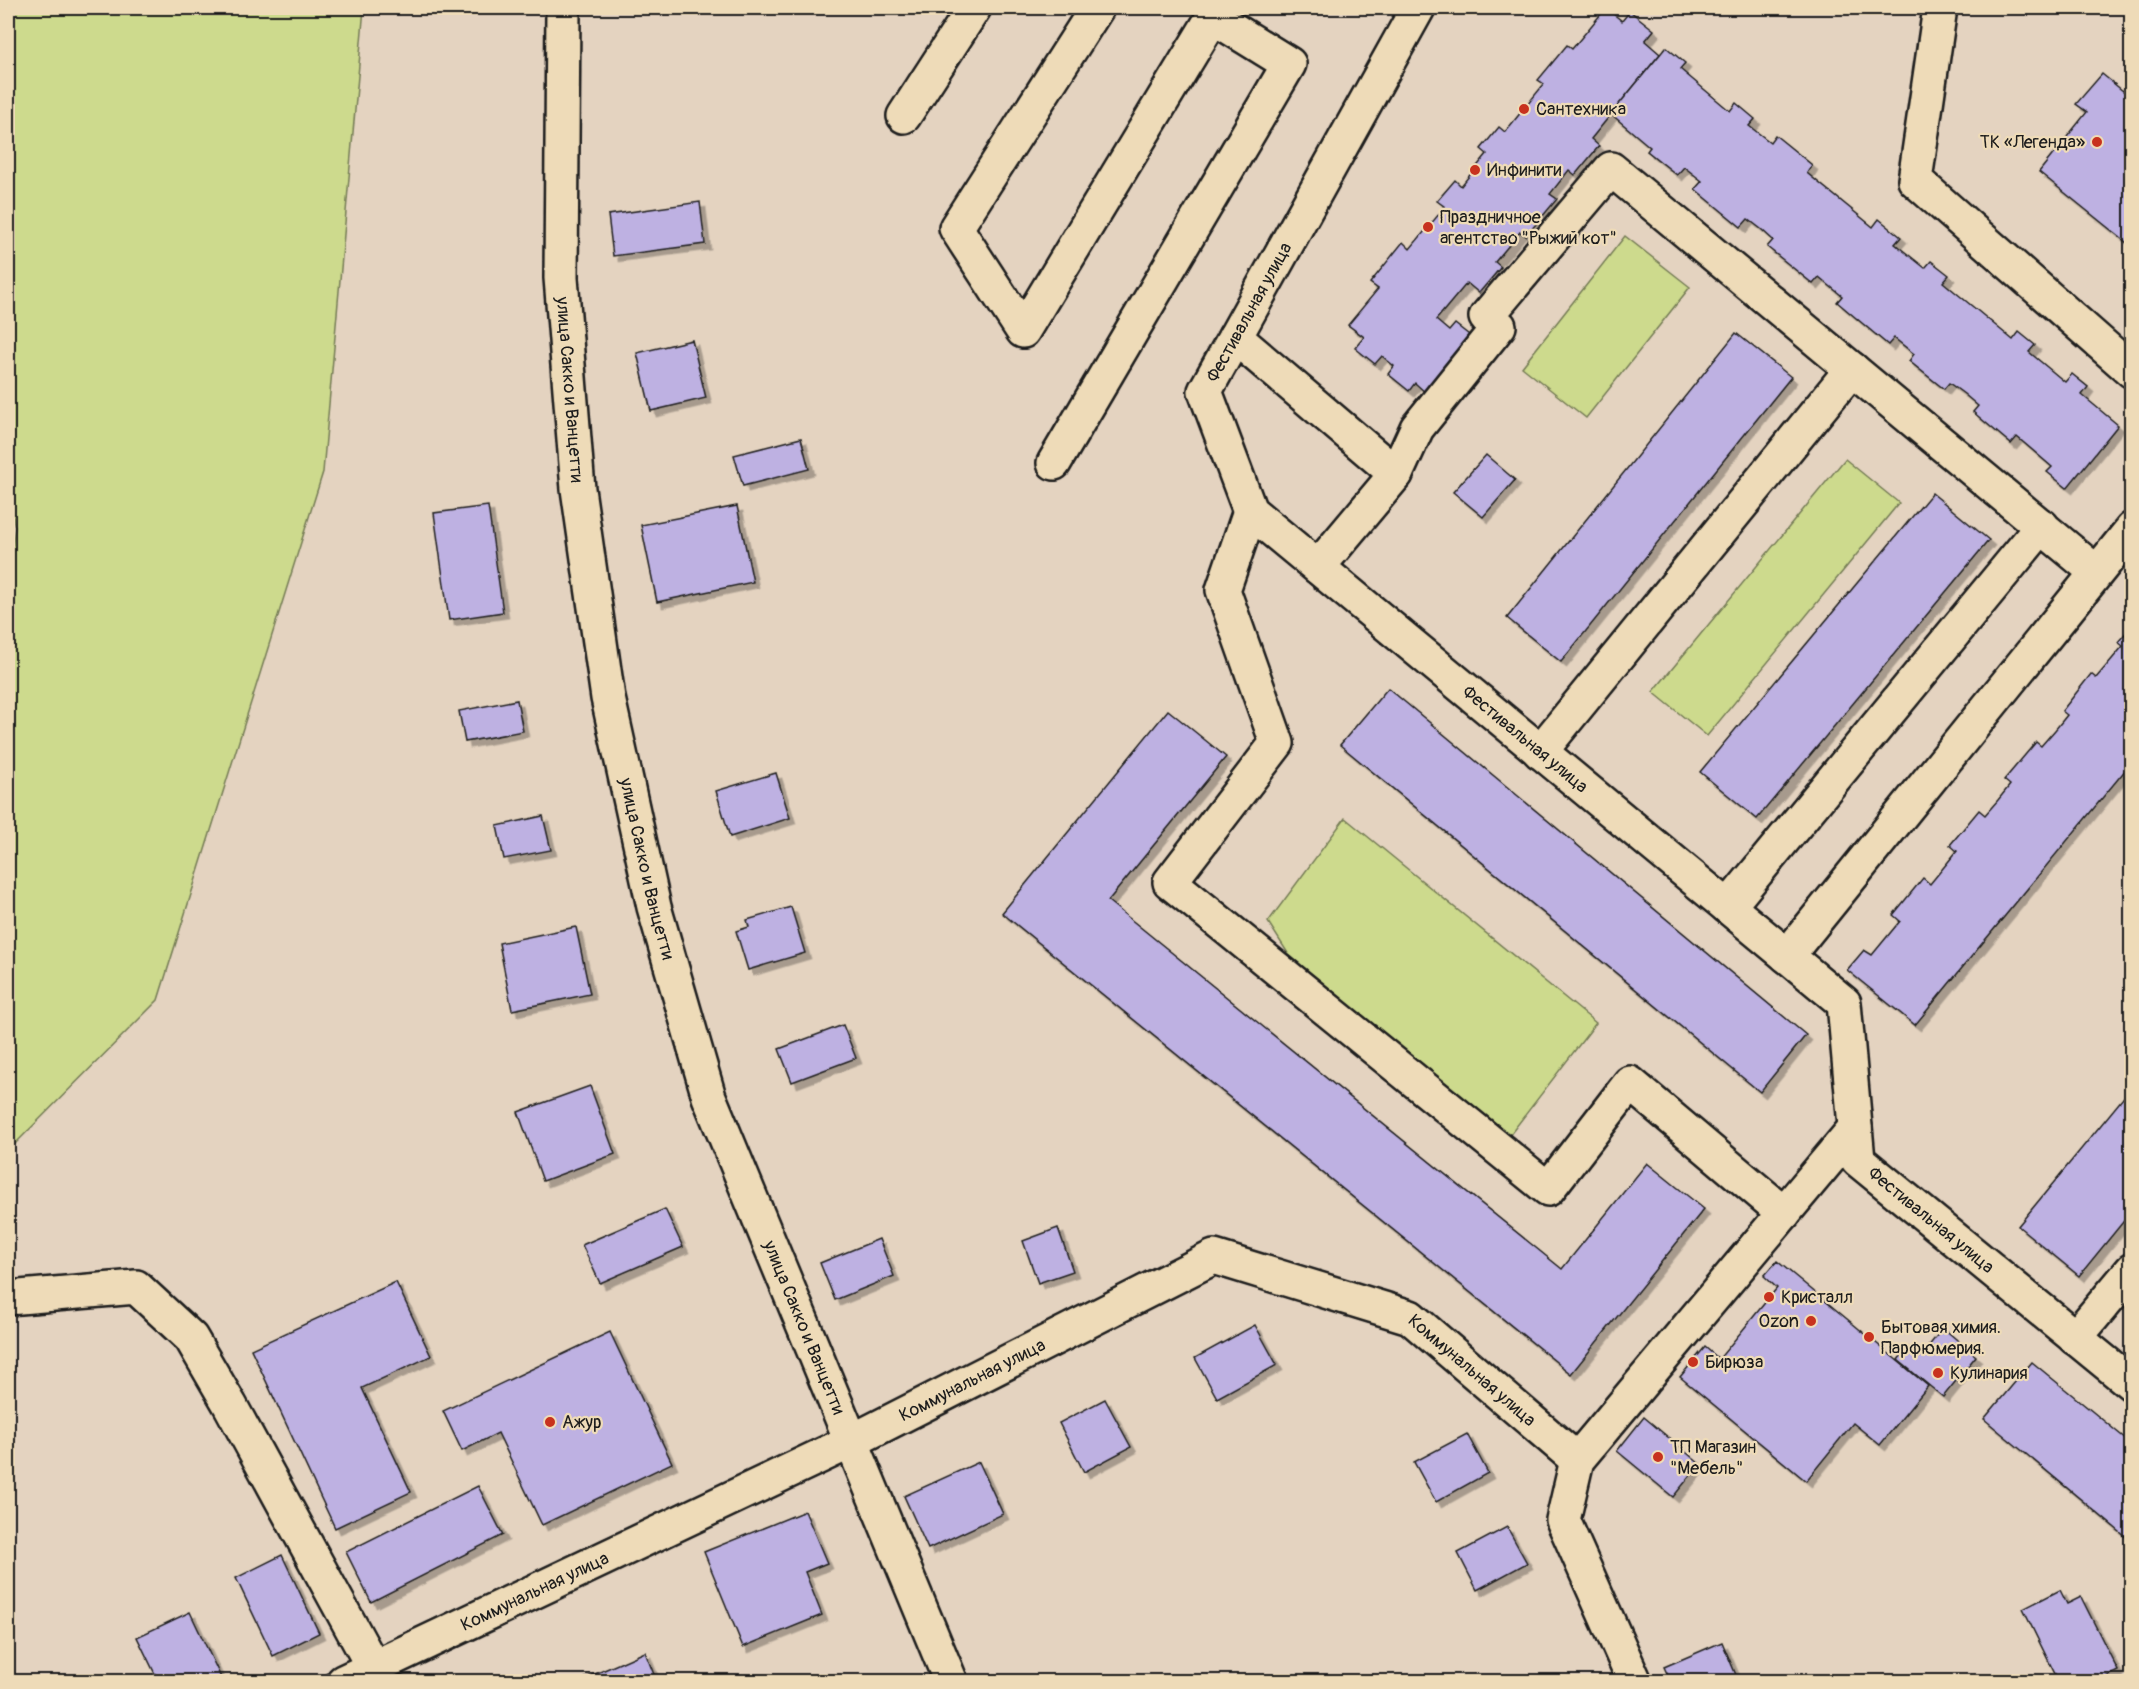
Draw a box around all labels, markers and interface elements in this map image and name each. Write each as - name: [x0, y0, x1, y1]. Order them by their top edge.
- place label: Сантехника: [1536, 98, 1626, 121]
- marker: Сантехника: [1517, 102, 1531, 116]
- place label: ТК «Легенда»: [1980, 131, 2085, 154]
- marker: ТК «Легенда»: [2090, 135, 2104, 149]
- place label: Инфинити: [1487, 159, 1562, 182]
- marker: Инфинити: [1468, 163, 1482, 177]
- place label: Праздничное агентство "Рыжий кот": [1440, 206, 1617, 250]
- marker: Праздничное агентство "Рыжий кот": [1421, 220, 1435, 234]
- street label: Фестивальная улица: [1201, 238, 1297, 386]
- street label: улица Сакко и Ванцетти: [550, 295, 588, 483]
- street label: Фестивальная улица: [1458, 681, 1593, 798]
- street label: улица Сакко и Ванцетти: [614, 775, 680, 962]
- street label: Фестивальная улица: [1863, 1162, 1999, 1279]
- street label: улица Сакко и Ванцетти: [757, 1236, 850, 1418]
- place label: Кристалл: [1781, 1286, 1853, 1309]
- marker: Кристалл: [1762, 1290, 1776, 1304]
- street label: Коммунальная улица: [1403, 1309, 1540, 1432]
- place label: Ozon: [1759, 1310, 1799, 1333]
- marker: Ozon: [1804, 1314, 1818, 1328]
- place label: Бытовая химия. Парфюмерия.: [1881, 1316, 2001, 1360]
- marker: Бытовая химия. Парфюмерия.: [1862, 1330, 1876, 1344]
- street label: Коммунальная улица: [895, 1334, 1049, 1427]
- place label: Бирюза: [1705, 1351, 1763, 1374]
- marker: Бирюза: [1686, 1355, 1700, 1369]
- place label: Кулинария: [1950, 1362, 2028, 1385]
- marker: Кулинария: [1931, 1366, 1945, 1380]
- place label: Ажур: [562, 1411, 601, 1434]
- marker: Ажур: [543, 1415, 557, 1429]
- place label: ТП Магазин "Мебель": [1670, 1436, 1756, 1480]
- marker: ТП Магазин "Мебель": [1651, 1450, 1665, 1464]
- street label: Коммунальная улица: [457, 1547, 613, 1637]

